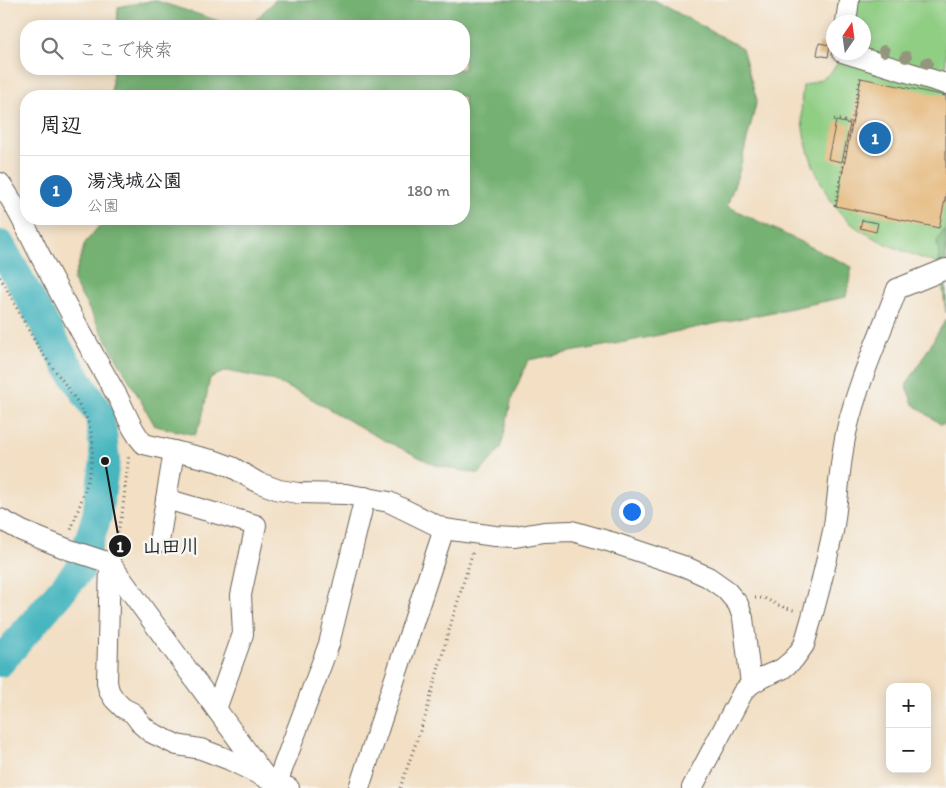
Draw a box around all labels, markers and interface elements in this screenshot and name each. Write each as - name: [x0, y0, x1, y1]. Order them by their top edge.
- north arrow: [826, 15, 871, 60]
- search box: [20, 20, 470, 75]
- icon: search: [38, 34, 66, 62]
- text: ここで検索: [78, 38, 173, 61]
- text: 周辺: [40, 112, 82, 137]
- pin: 1: [859, 119, 891, 157]
- text: 湯浅城公園: [87, 169, 182, 192]
- text: 1: [52, 181, 60, 200]
- text: 180 m: [407, 181, 450, 200]
- text: 公園: [87, 196, 119, 215]
- your location: [619, 499, 645, 525]
- callout: 山田川: [108, 529, 210, 563]
- text: 山田川: [142, 535, 200, 558]
- text: 1: [117, 538, 124, 556]
- map controls: [886, 683, 931, 773]
- button: +: [886, 683, 931, 728]
- button: −: [886, 728, 931, 773]

